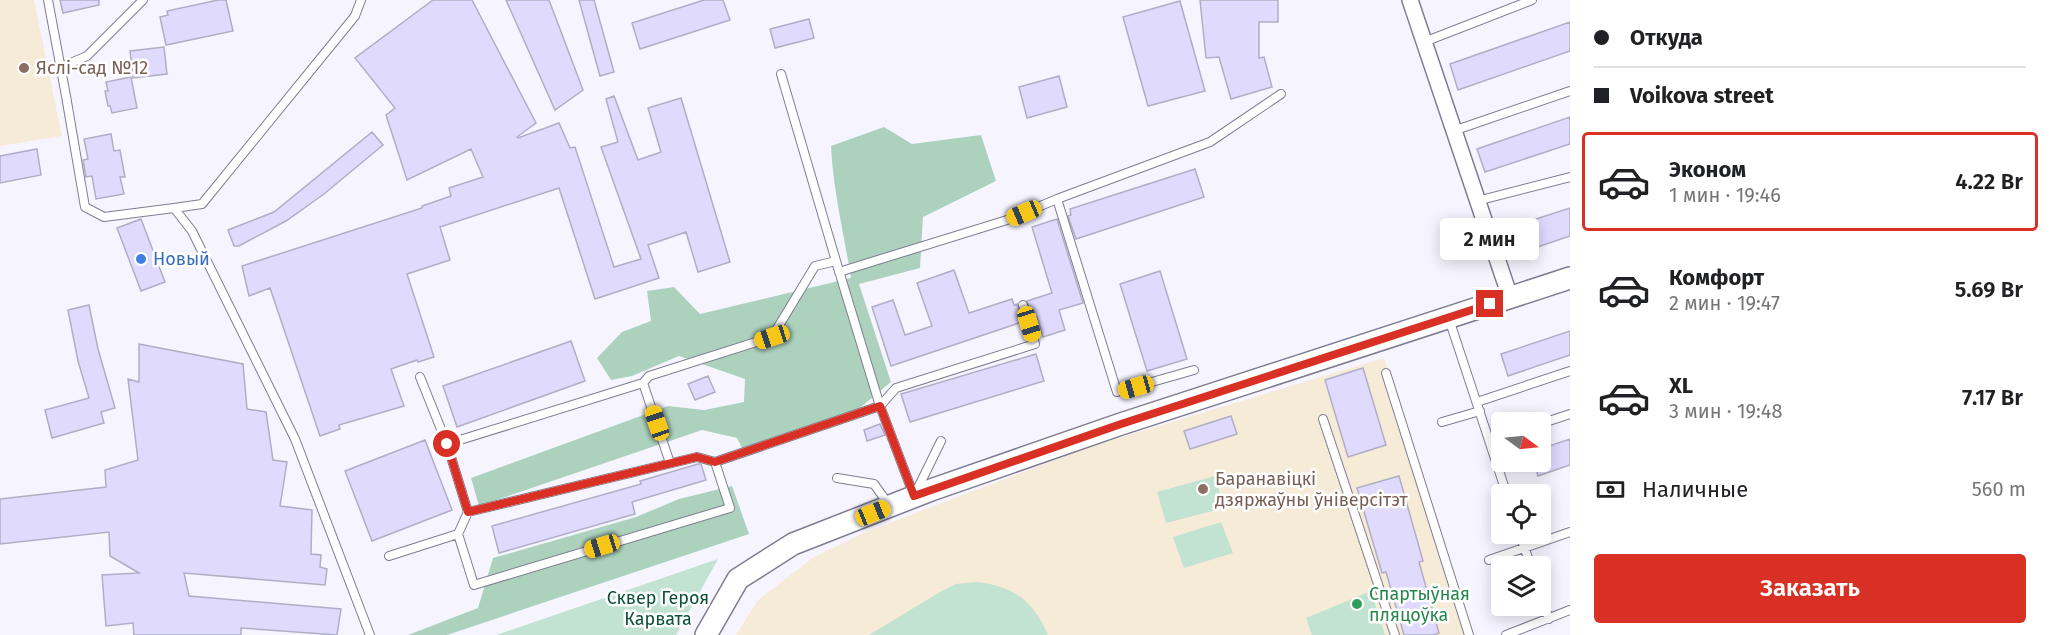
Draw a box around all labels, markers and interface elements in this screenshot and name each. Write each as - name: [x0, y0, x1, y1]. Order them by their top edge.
- text: Откуда: [1630, 24, 1703, 51]
- place label: Яслі-сад №12: [36, 57, 148, 79]
- marker: Яслі-сад №12: [17, 61, 31, 75]
- text: Voikova street: [1630, 82, 1774, 109]
- icon: car: [1597, 155, 1651, 209]
- text: Эконом: [1669, 156, 1746, 183]
- text: 4.22 Br: [1955, 168, 2023, 195]
- text: 1 мин · 19:46: [1669, 183, 1781, 207]
- car: [1004, 198, 1044, 228]
- callout: 2 мин: [1440, 217, 1540, 259]
- text: 2 мин: [1463, 227, 1516, 251]
- place label: Новый: [153, 248, 210, 270]
- marker: Новый: [134, 252, 148, 266]
- icon: car: [1597, 263, 1651, 317]
- text: Комфорт: [1669, 264, 1764, 291]
- text: 5.69 Br: [1955, 276, 2023, 303]
- route end: [1476, 290, 1503, 317]
- text: 2 мин · 19:47: [1669, 291, 1780, 315]
- car: [1015, 304, 1043, 344]
- car: [752, 323, 792, 351]
- icon: car: [1597, 371, 1651, 425]
- text: XL: [1669, 372, 1693, 399]
- car: [1116, 373, 1156, 401]
- text: 7.17 Br: [1962, 384, 2023, 411]
- text: 3 мин · 19:48: [1669, 399, 1782, 423]
- car: [643, 403, 671, 443]
- north arrow: [1491, 412, 1551, 472]
- map controls: [1491, 412, 1551, 616]
- route start: [433, 430, 460, 457]
- place label: Баранавіцкі дзяржаўны ўніверсітэт: [1215, 468, 1408, 511]
- icon: cash: [1594, 473, 1627, 506]
- text: Наличные: [1642, 476, 1748, 503]
- text: 560 m: [1972, 477, 2026, 501]
- marker: Баранавіцкі дзяржаўны ўніверсітэт: [1196, 482, 1210, 496]
- button: locate: [1491, 484, 1551, 544]
- car: [853, 498, 893, 528]
- car: [582, 532, 622, 560]
- button: Заказать: [1594, 554, 2026, 623]
- button: layers: [1491, 556, 1551, 616]
- place label: Спартыўная пляцоўка: [1369, 583, 1470, 626]
- park label: Сквер Героя Карвата: [607, 587, 709, 630]
- marker: Спартыўная пляцоўка: [1350, 597, 1364, 611]

